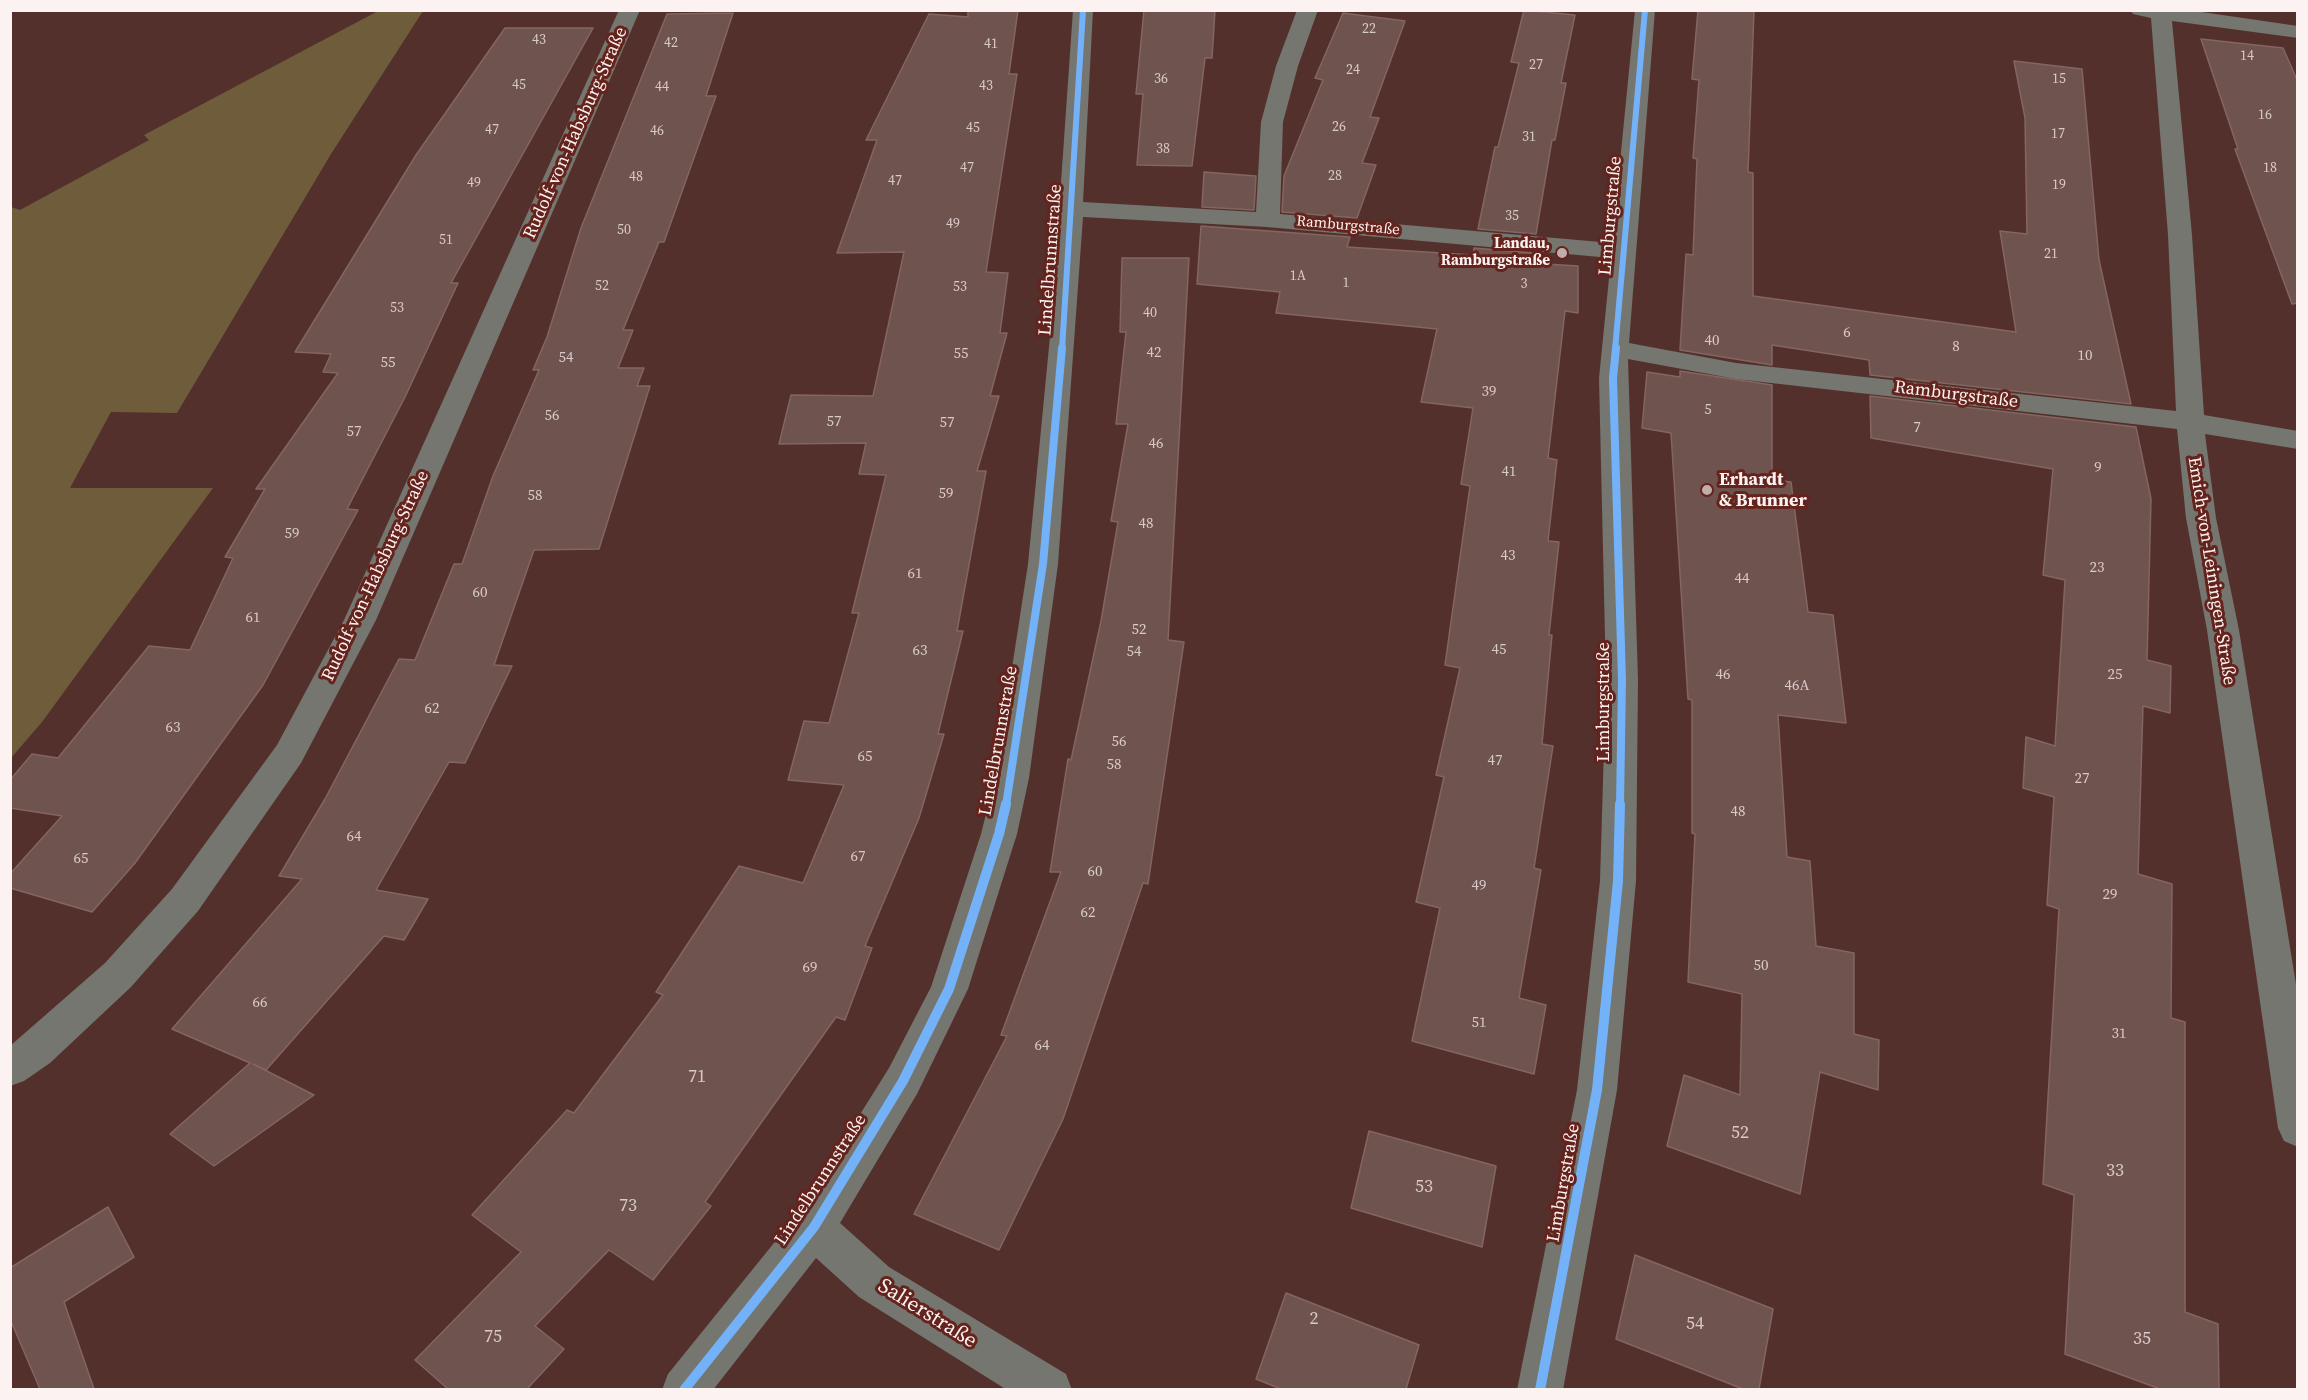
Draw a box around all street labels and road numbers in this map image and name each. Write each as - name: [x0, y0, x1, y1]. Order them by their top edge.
- street label: Rudolf-von-Habsburg-Straße: [519, 24, 633, 242]
- street label: Limburgstraße: [1595, 155, 1627, 277]
- street label: Lindelbrunnstraße: [1035, 183, 1067, 337]
- street label: Ramburgstraße: [1296, 213, 1400, 239]
- street label: Ramburgstraße: [1893, 377, 2019, 413]
- street label: Emich-von-Leiningen-Straße: [2182, 455, 2240, 687]
- street label: Rudolf-von-Habsburg-Straße: [318, 467, 434, 685]
- street label: Limburgstraße: [1593, 642, 1615, 762]
- street label: Lindelbrunnstraße: [975, 664, 1023, 818]
- street label: Lindelbrunnstraße: [771, 1110, 871, 1250]
- street label: Limburgstraße: [1543, 1122, 1585, 1244]
- street label: Salierstraße: [873, 1274, 981, 1354]

